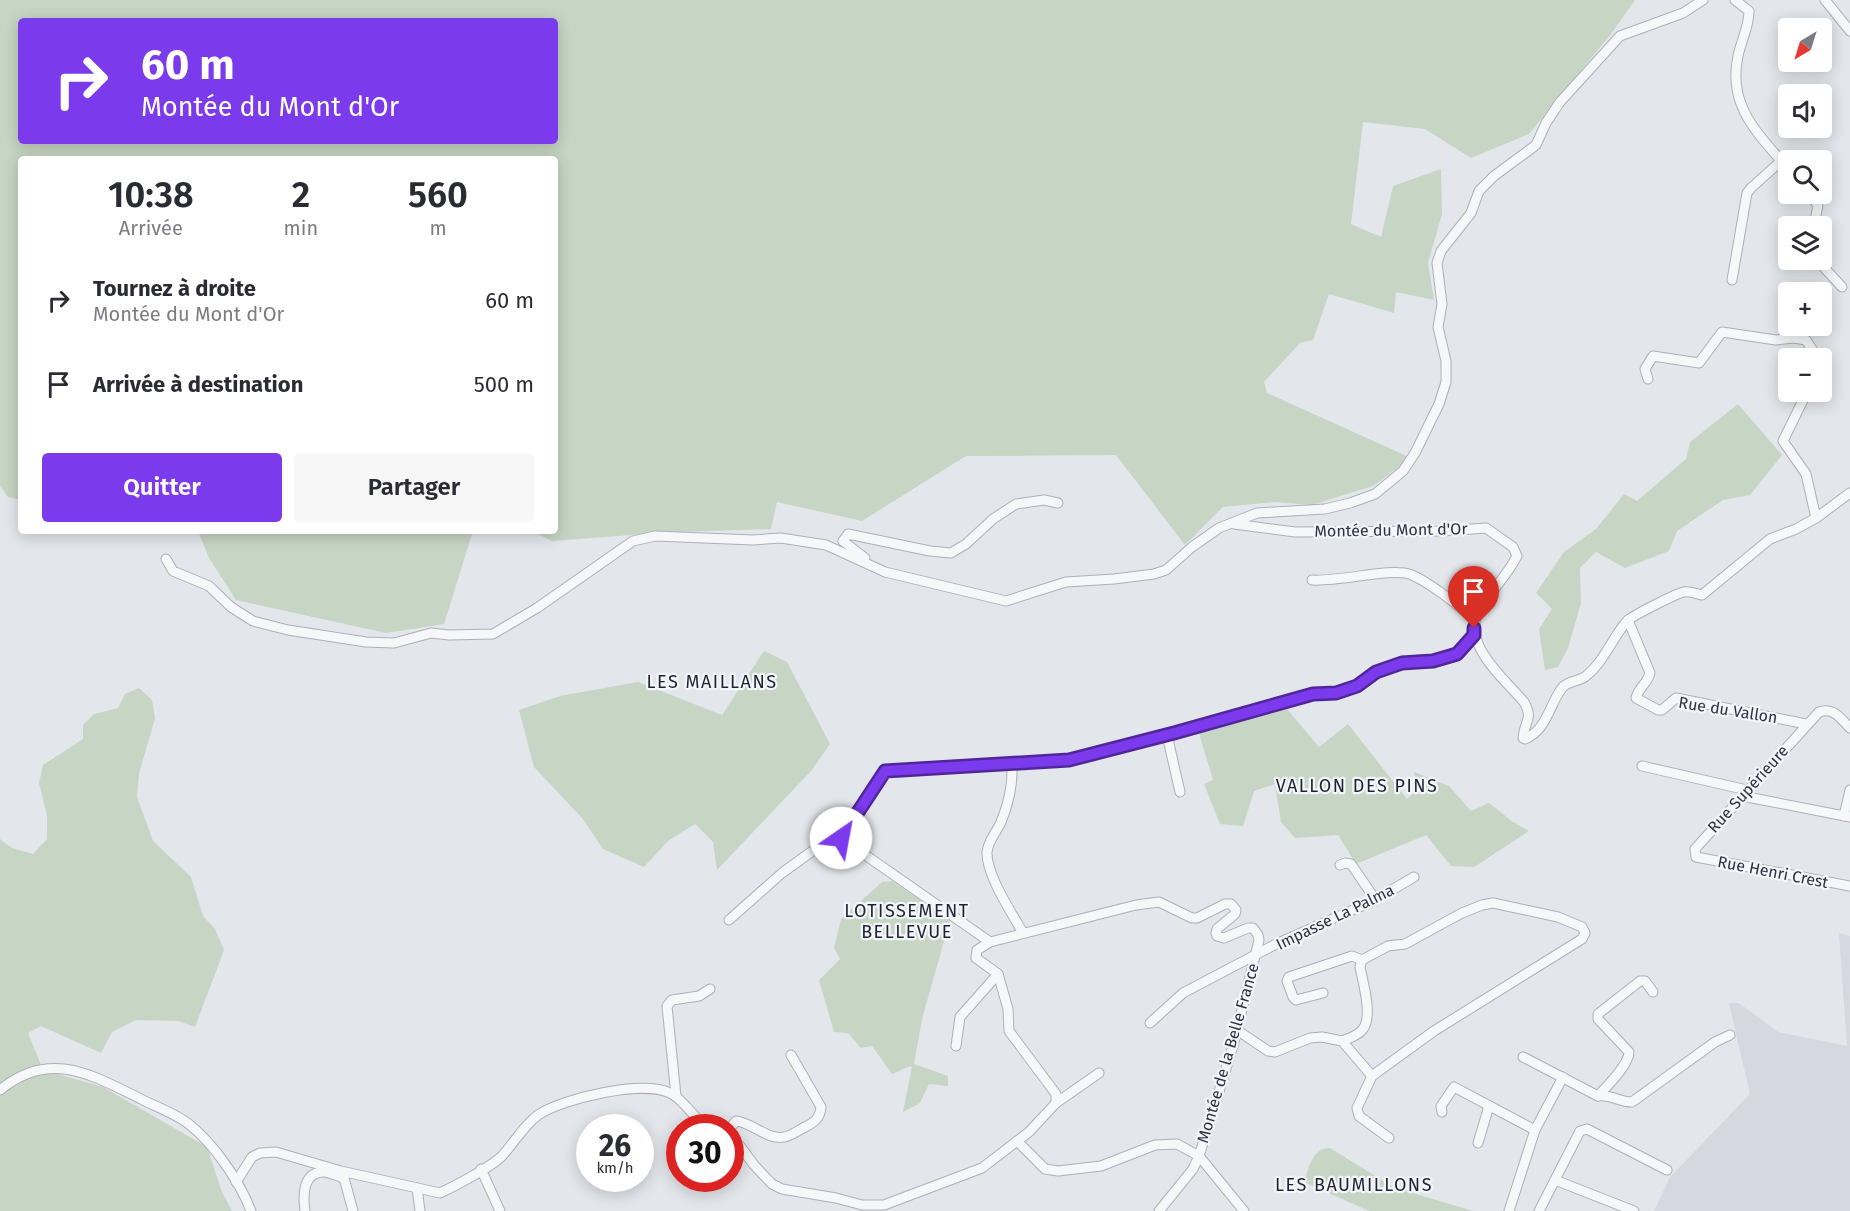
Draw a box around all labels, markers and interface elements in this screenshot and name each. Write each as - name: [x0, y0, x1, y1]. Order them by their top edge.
- north arrow: [1778, 18, 1832, 72]
- map controls: [1778, 18, 1832, 402]
- text: 60 m: [141, 40, 235, 90]
- icon: right: [42, 42, 120, 120]
- button: sound: [1778, 84, 1832, 138]
- text: Montée du Mont d'Or: [141, 91, 399, 123]
- button: search: [1778, 150, 1832, 204]
- text: 10:38: [108, 173, 194, 217]
- text: 2: [292, 173, 310, 217]
- text: 560: [408, 173, 468, 217]
- text: Arrivée: [119, 216, 183, 240]
- text: min: [284, 216, 318, 240]
- text: m: [429, 216, 447, 240]
- button: layers: [1778, 216, 1832, 270]
- text: Tournez à droite: [93, 275, 256, 302]
- button: +: [1778, 282, 1832, 336]
- icon: right: [42, 284, 75, 317]
- text: 60 m: [485, 287, 534, 314]
- text: Montée du Mont d'Or: [93, 302, 284, 326]
- button: −: [1778, 348, 1832, 402]
- icon: arrive: [42, 368, 75, 401]
- text: Arrivée à destination: [93, 371, 303, 398]
- text: 500 m: [474, 371, 534, 398]
- button: Quitter: [42, 453, 282, 522]
- button: Partager: [294, 453, 534, 522]
- street label: Montée du Mont d'Or: [1314, 519, 1468, 541]
- pin: [1448, 566, 1499, 628]
- icon: arrive: [1457, 575, 1490, 608]
- district label: LES MAILLANS: [647, 671, 777, 693]
- street label: Rue du Vallon: [1677, 693, 1779, 727]
- street label: Rue Supérieure: [1704, 741, 1792, 837]
- district label: VALLON DES PINS: [1276, 775, 1438, 797]
- position arrow: [809, 806, 873, 870]
- street label: Rue Henri Crest: [1716, 852, 1830, 892]
- street label: Impasse La Palma: [1273, 880, 1397, 954]
- district label: LOTISSEMENT BELLEVUE: [844, 900, 970, 943]
- street label: Montée de la Belle France: [1193, 961, 1263, 1145]
- speed limit sign: 30: [666, 1114, 744, 1192]
- text: 26: [599, 1128, 631, 1164]
- text: km/h: [596, 1159, 634, 1177]
- district label: LES BAUMILLONS: [1275, 1174, 1433, 1196]

